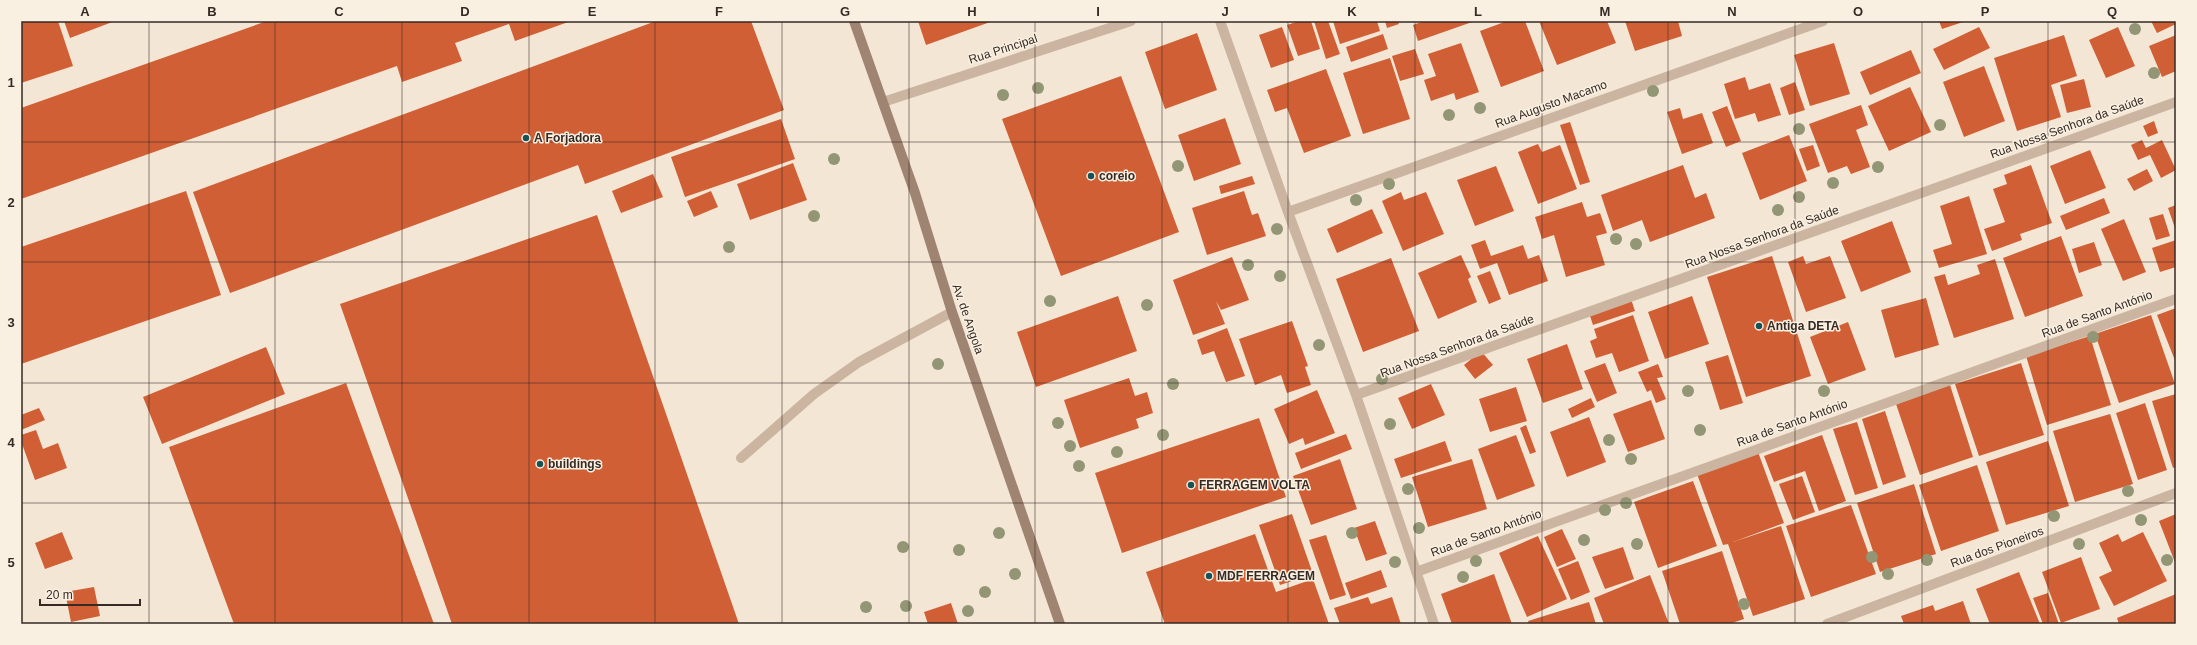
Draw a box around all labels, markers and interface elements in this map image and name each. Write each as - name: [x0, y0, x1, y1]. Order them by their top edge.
- text: A: [80, 4, 90, 19]
- text: B: [207, 4, 217, 19]
- text: C: [334, 4, 344, 19]
- text: D: [460, 4, 470, 19]
- text: E: [588, 4, 597, 19]
- text: F: [715, 4, 723, 19]
- text: G: [840, 4, 850, 19]
- text: H: [967, 4, 977, 19]
- text: I: [1096, 4, 1100, 19]
- text: J: [1221, 4, 1229, 19]
- text: K: [1347, 4, 1357, 19]
- text: L: [1474, 4, 1482, 19]
- text: M: [1600, 4, 1610, 19]
- text: N: [1727, 4, 1737, 19]
- text: O: [1853, 4, 1863, 19]
- text: P: [1981, 4, 1990, 19]
- text: Q: [2107, 4, 2117, 19]
- street label: Rua Principal: [967, 31, 1039, 67]
- text: 1: [7, 75, 15, 90]
- street label: Rua Augusto Macamo: [1493, 77, 1609, 131]
- street label: Rua Nossa Senhora da Saúde: [1988, 92, 2146, 161]
- place label: A Forjadora: [534, 131, 601, 145]
- marker: A Forjadora: [521, 133, 531, 143]
- place label: coreio: [1099, 169, 1135, 183]
- marker: coreio: [1086, 171, 1096, 181]
- text: 2: [7, 195, 15, 210]
- street label: Rua Nossa Senhora da Saúde: [1683, 202, 1841, 271]
- street label: Av. de Angola: [950, 282, 987, 356]
- street label: Rua de Santo António: [2040, 287, 2155, 341]
- street label: Rua Nossa Senhora da Saúde: [1378, 311, 1536, 380]
- text: 3: [7, 315, 15, 330]
- place label: Antiga DETA: [1767, 319, 1840, 333]
- marker: Antiga DETA: [1754, 321, 1764, 331]
- street label: Rua de Santo António: [1735, 396, 1850, 450]
- text: 4: [7, 435, 15, 450]
- place label: buildings: [548, 457, 602, 471]
- marker: buildings: [535, 459, 545, 469]
- place label: FERRAGEM VOLTA: [1199, 478, 1310, 492]
- marker: FERRAGEM VOLTA: [1186, 480, 1196, 490]
- street label: Rua de Santo António: [1429, 506, 1544, 560]
- street label: Rua dos Pioneiros: [1949, 524, 2045, 570]
- text: 5: [7, 555, 15, 570]
- place label: MDF FERRAGEM: [1217, 569, 1315, 583]
- marker: MDF FERRAGEM: [1204, 571, 1214, 581]
- scale bar: [40, 581, 140, 607]
- text: 20 m: [46, 588, 73, 602]

